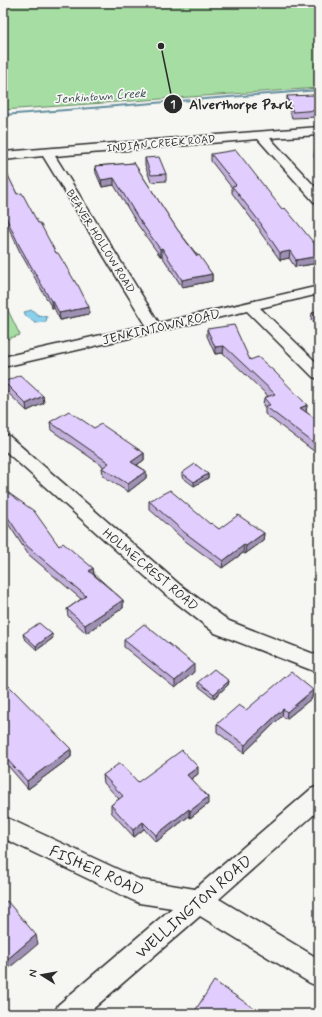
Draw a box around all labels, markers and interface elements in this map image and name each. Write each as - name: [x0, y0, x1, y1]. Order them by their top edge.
- water label: Jenkintown Creek: [54, 86, 147, 108]
- callout: Alverthorpe Park: [163, 91, 299, 117]
- text: Alverthorpe Park: [189, 96, 293, 114]
- text: 1: [170, 97, 176, 113]
- street label: INDIAN CREEK ROAD: [106, 132, 216, 156]
- street label: BEAVER HOLLOW ROAD: [63, 187, 138, 296]
- street label: JENKINTOWN ROAD: [101, 306, 222, 349]
- street label: HOLMECREST ROAD: [99, 525, 201, 615]
- street label: FISHER ROAD: [46, 841, 147, 902]
- street label: WELLINGTON ROAD: [131, 851, 257, 964]
- north arrow: [22, 955, 62, 995]
- text: N: [26, 968, 41, 978]

